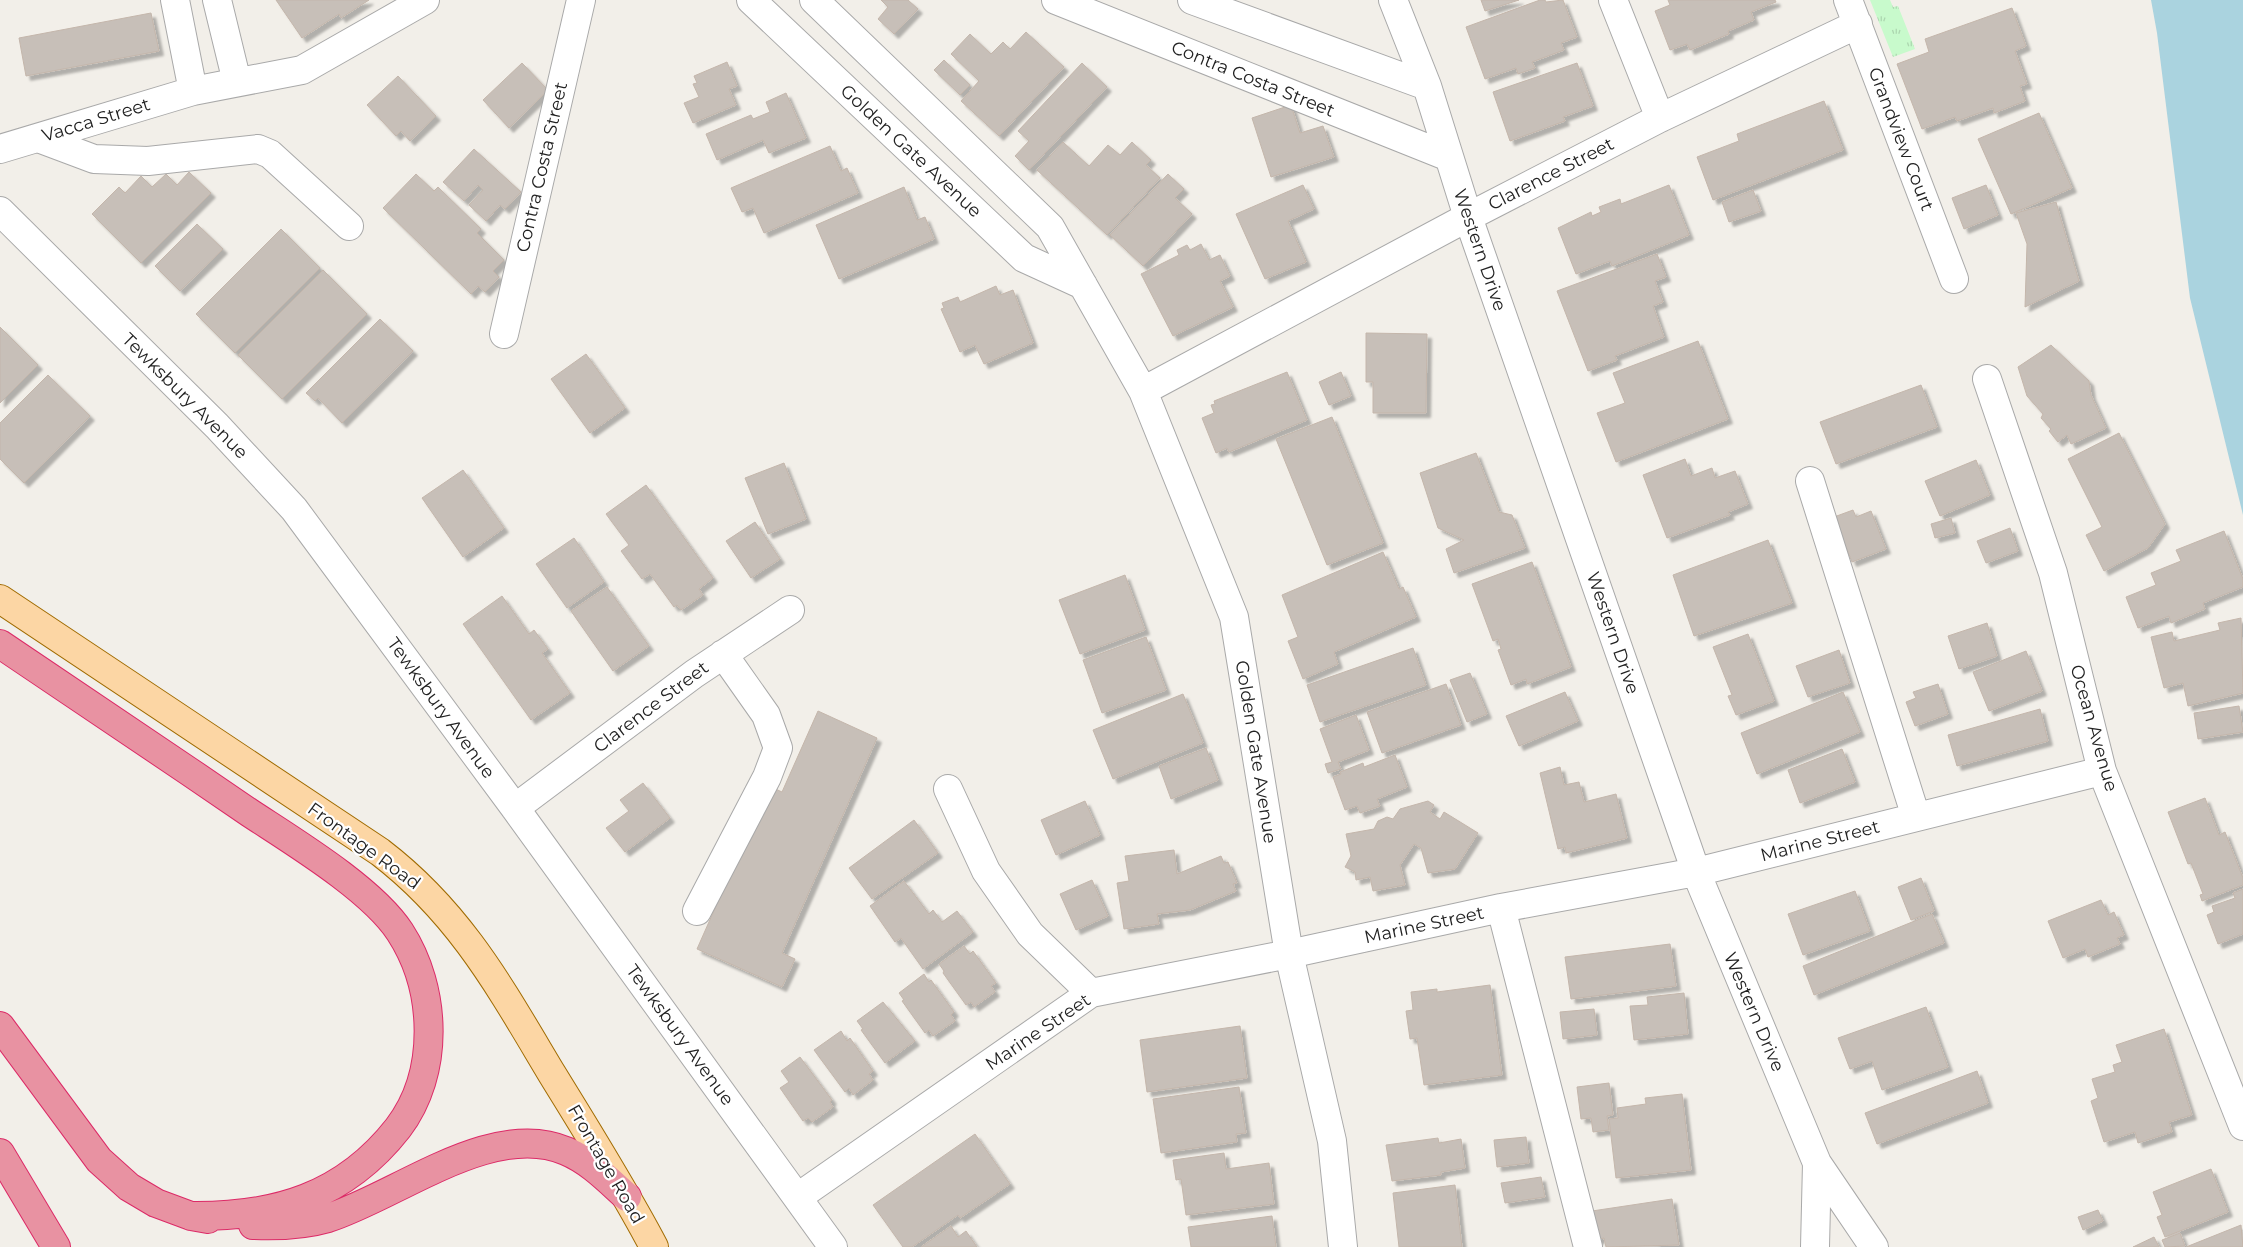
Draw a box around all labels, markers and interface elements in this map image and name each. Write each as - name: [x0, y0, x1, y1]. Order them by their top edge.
- street label: Contra Costa Street: [1168, 36, 1338, 122]
- street label: Grandview Court: [1864, 64, 1938, 214]
- street label: Contra Costa Street: [512, 80, 572, 254]
- street label: Golden Gate Avenue: [836, 80, 986, 222]
- street label: Vacca Street: [39, 93, 153, 147]
- street label: Clarence Street: [1484, 133, 1618, 215]
- street label: Western Drive: [1449, 186, 1511, 314]
- street label: Tewksbury Avenue: [117, 328, 253, 464]
- street label: Western Drive: [1582, 569, 1644, 697]
- street label: Tewksbury Avenue: [382, 633, 500, 783]
- street label: Clarence Street: [589, 657, 713, 757]
- street label: Golden Gate Avenue: [1231, 659, 1281, 845]
- street label: Ocean Avenue: [2065, 662, 2123, 794]
- street label: Frontage Road: [303, 798, 425, 894]
- street label: Marine Street: [1758, 816, 1882, 866]
- street label: Marine Street: [1362, 902, 1486, 948]
- street label: Western Drive: [1719, 949, 1789, 1075]
- street label: Tewksbury Avenue: [621, 960, 739, 1110]
- street label: Marine Street: [981, 989, 1095, 1075]
- street label: Frontage Road: [563, 1100, 649, 1228]

